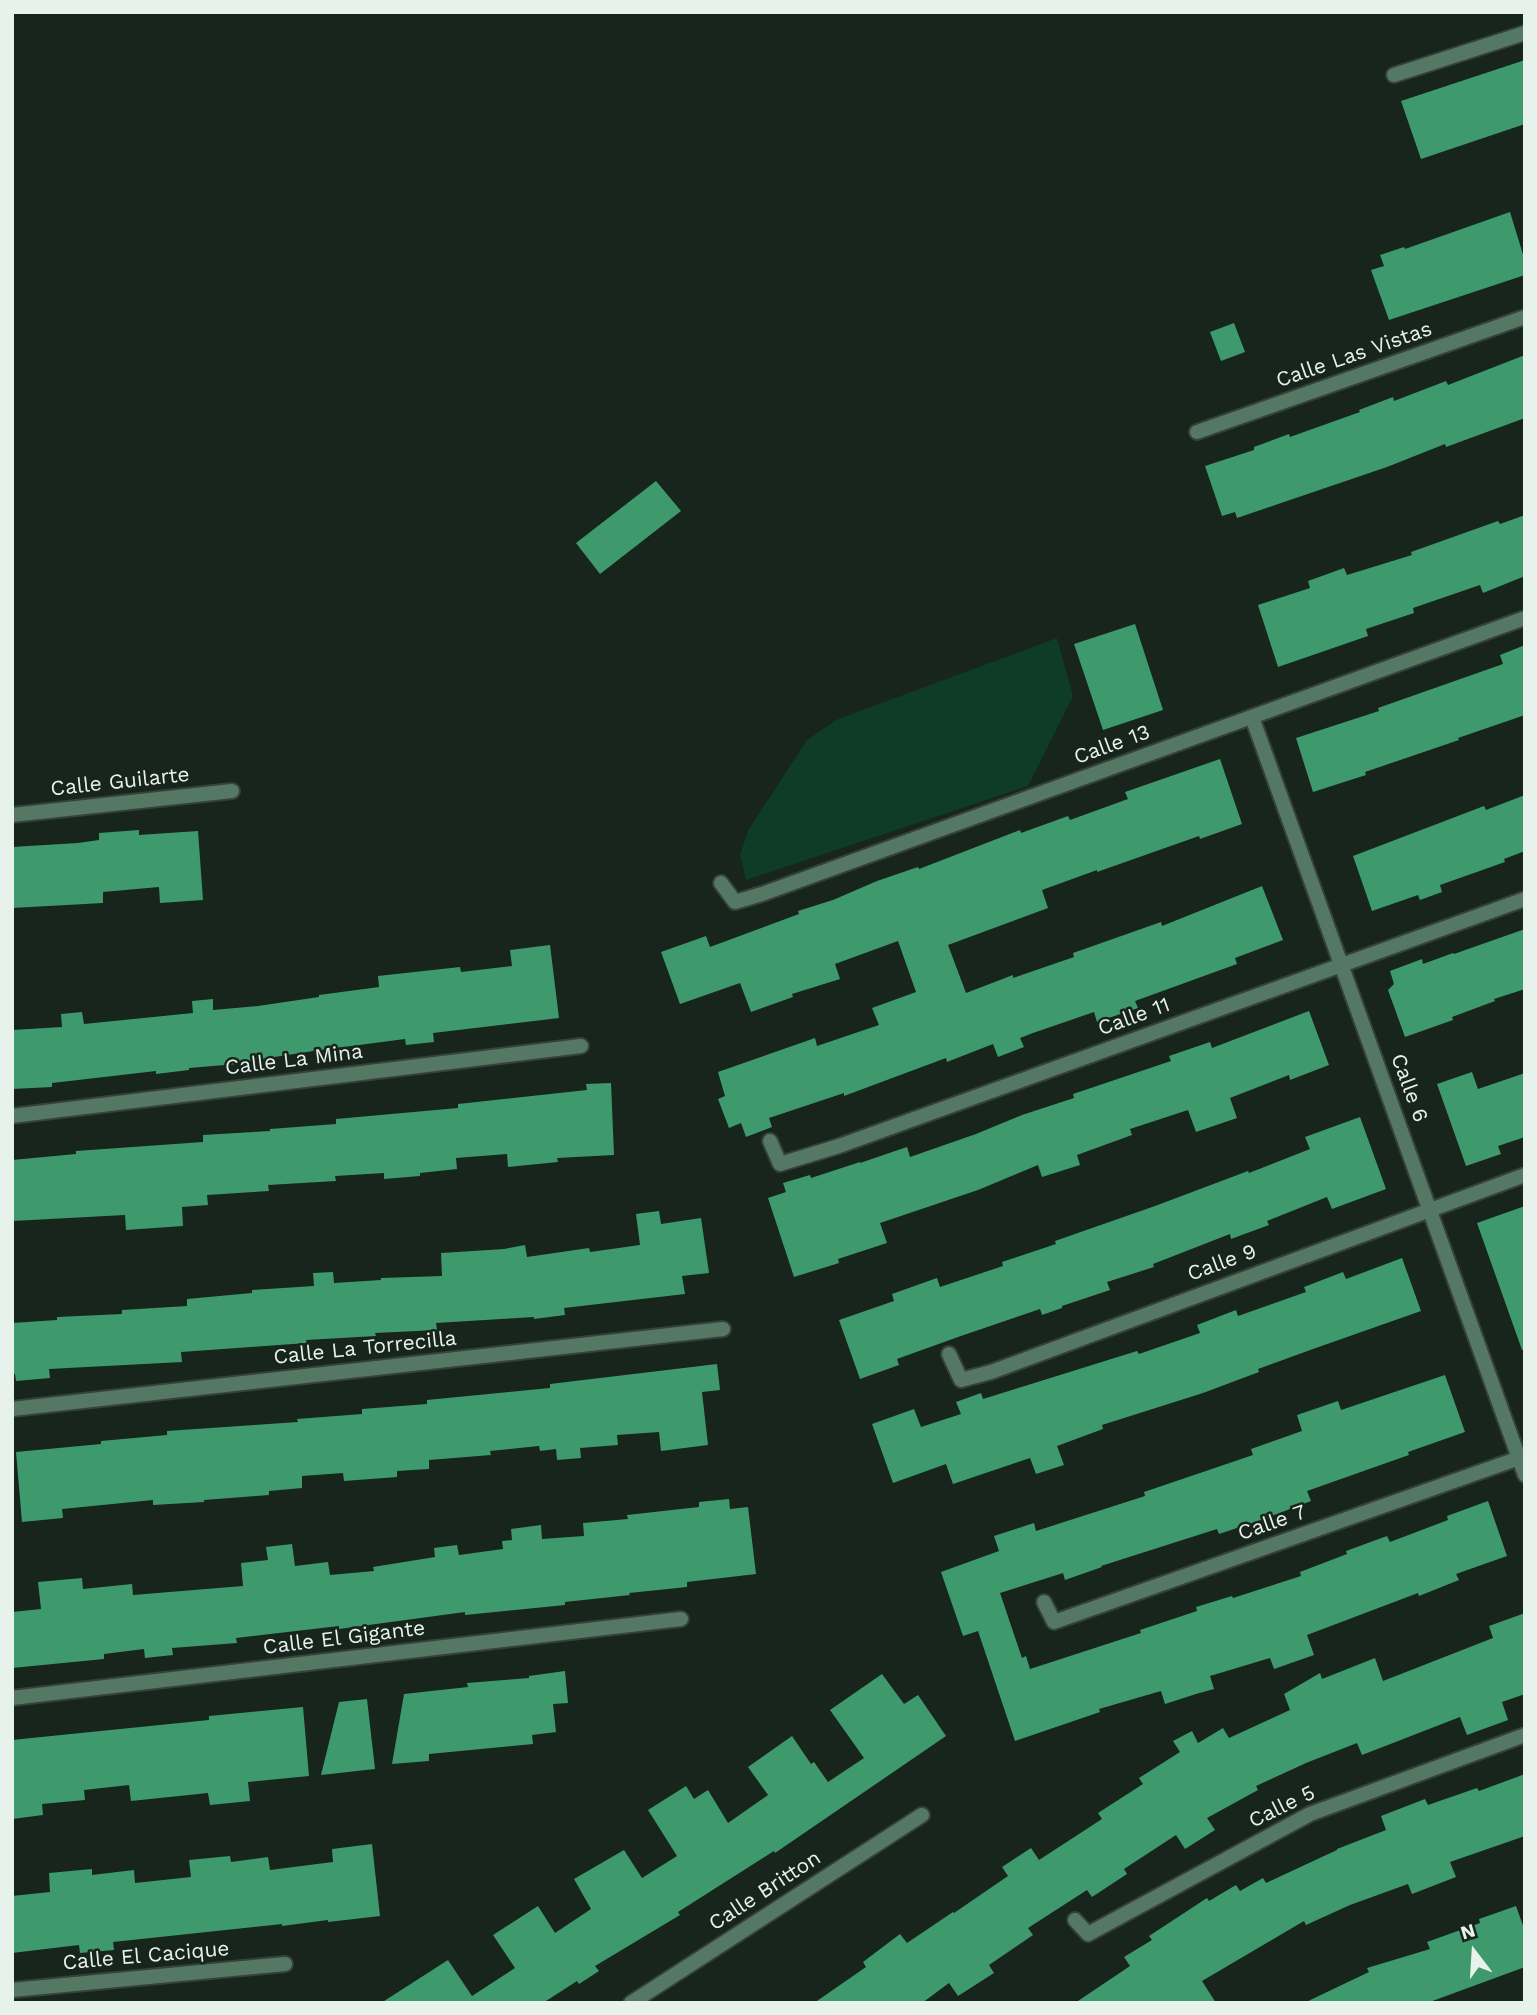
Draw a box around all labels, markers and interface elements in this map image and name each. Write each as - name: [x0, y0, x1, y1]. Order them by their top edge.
- street label: Calle Las Vistas: [1273, 317, 1435, 393]
- street label: Calle 13: [1071, 720, 1153, 770]
- street label: Calle Guilarte: [49, 762, 191, 802]
- street label: Calle 11: [1095, 992, 1173, 1042]
- street label: Calle La Mina: [224, 1039, 364, 1081]
- street label: Calle 6: [1385, 1050, 1433, 1126]
- street label: Calle 9: [1184, 1239, 1260, 1287]
- street label: Calle La Torrecilla: [272, 1326, 458, 1370]
- street label: Calle 7: [1235, 1500, 1309, 1546]
- street label: Calle El Gigante: [262, 1616, 426, 1660]
- street label: Calle 5: [1245, 1780, 1319, 1834]
- street label: Calle Britton: [704, 1846, 826, 1936]
- north arrow: [1439, 1917, 1509, 1987]
- text: N: [1458, 1918, 1478, 1944]
- street label: Calle El Cacique: [62, 1936, 230, 1976]

